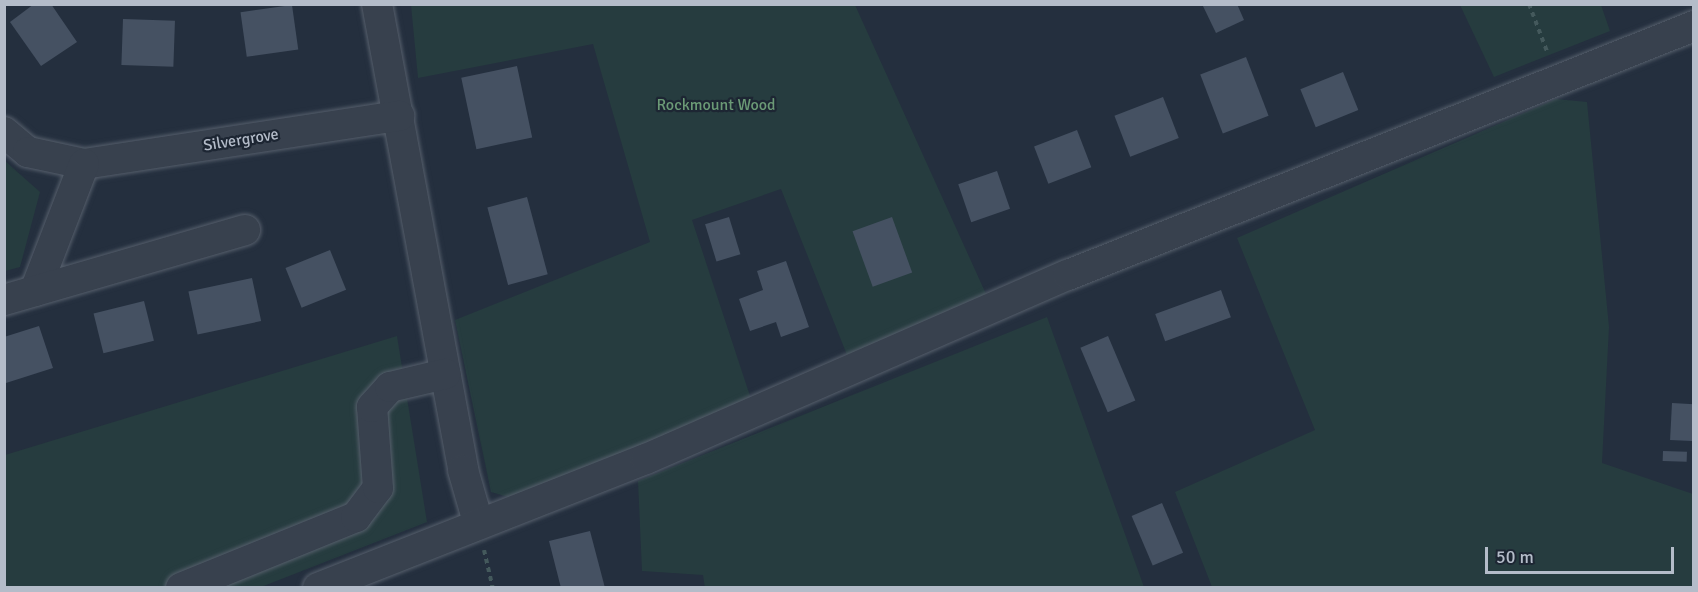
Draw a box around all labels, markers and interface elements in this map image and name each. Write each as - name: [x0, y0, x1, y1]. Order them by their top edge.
- park label: Rockmount Wood: [656, 95, 776, 115]
- street label: Silvergrove: [202, 125, 280, 155]
- scale bar: [1488, 535, 1677, 573]
- text: 50 m: [1496, 546, 1534, 568]

